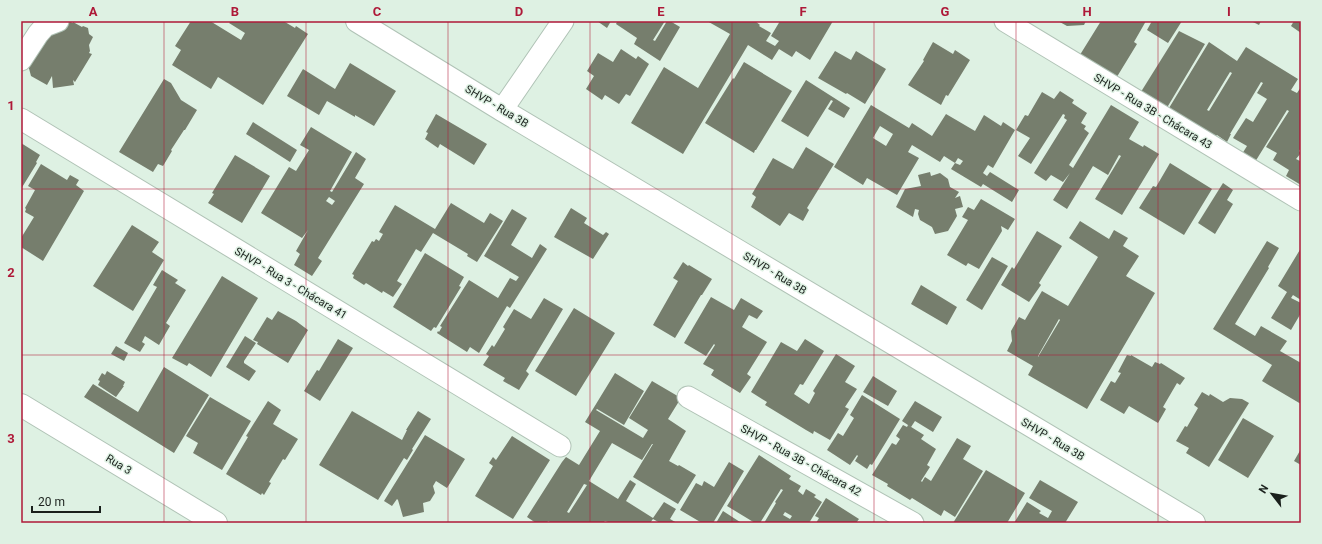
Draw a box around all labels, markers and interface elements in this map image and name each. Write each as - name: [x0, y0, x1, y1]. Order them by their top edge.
- text: A: [89, 4, 98, 19]
- text: B: [231, 4, 239, 19]
- text: C: [373, 4, 382, 19]
- text: D: [515, 4, 523, 19]
- text: E: [657, 4, 665, 19]
- text: F: [799, 4, 807, 19]
- text: G: [941, 4, 950, 19]
- text: H: [1082, 4, 1092, 19]
- text: I: [1227, 4, 1231, 19]
- street label: SHVP - Rua 3B - Chácara 43: [1091, 71, 1214, 152]
- street label: SHVP - Rua 3B: [463, 82, 531, 130]
- text: 1: [7, 98, 15, 113]
- street label: SHVP - Rua 3 - Chácara 41: [232, 245, 349, 322]
- street label: SHVP - Rua 3B: [741, 249, 809, 297]
- text: 2: [7, 265, 15, 280]
- street label: SHVP - Rua 3B: [1019, 415, 1087, 463]
- street label: SHVP - Rua 3B - Chácara 42: [738, 422, 863, 499]
- text: 3: [7, 431, 15, 446]
- street label: Rua 3: [104, 452, 134, 477]
- north arrow: [1252, 474, 1292, 514]
- text: N: [1256, 482, 1272, 496]
- scale bar: [32, 488, 100, 514]
- text: 20 m: [38, 495, 65, 509]

